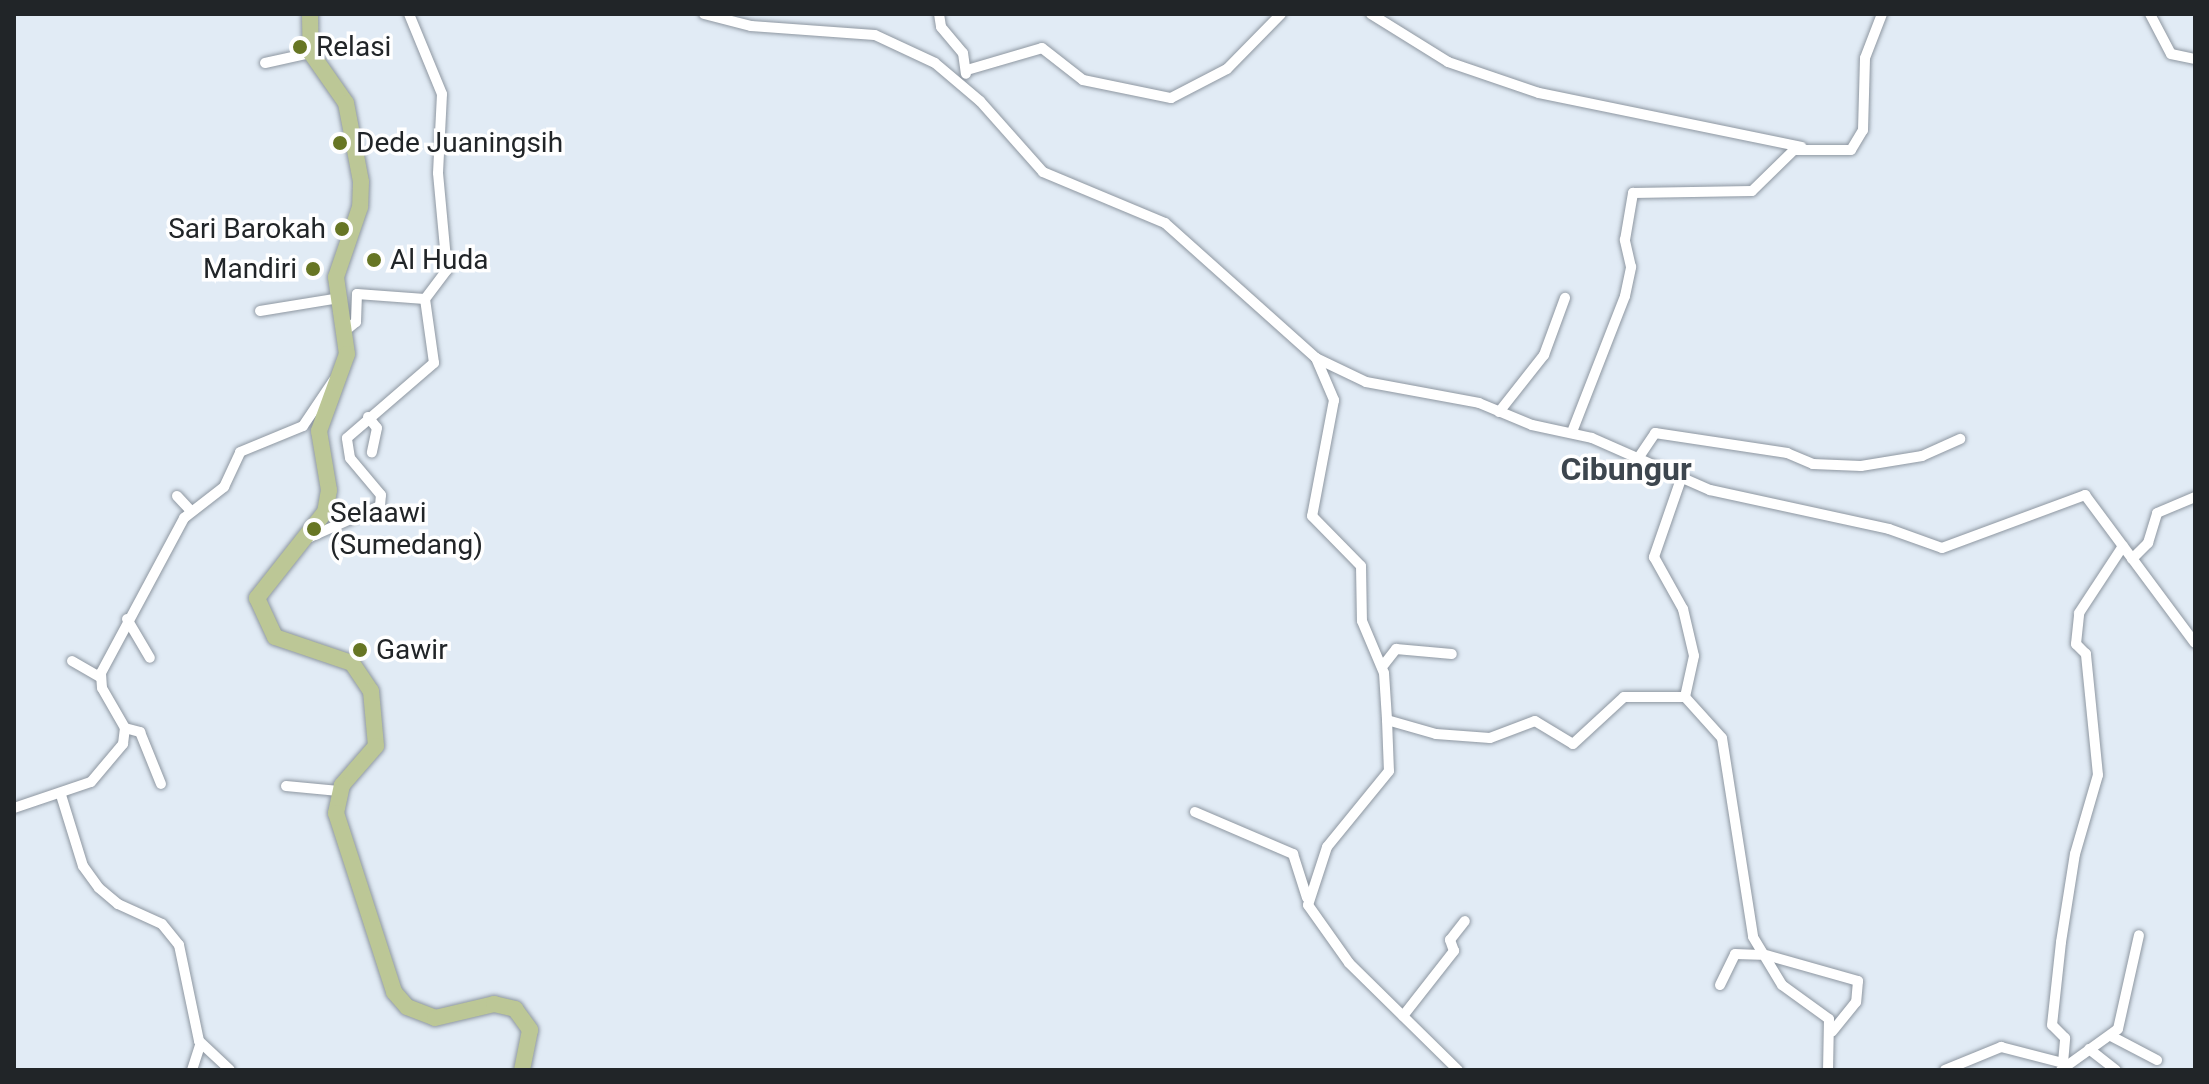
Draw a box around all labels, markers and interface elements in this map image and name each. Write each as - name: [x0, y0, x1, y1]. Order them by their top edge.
- place label: Relasi: [316, 30, 391, 64]
- marker: Relasi: [291, 38, 309, 56]
- place label: Dede Juaningsih: [356, 126, 563, 160]
- marker: Dede Juaningsih: [331, 134, 349, 152]
- place label: Sari Barokah: [168, 212, 326, 246]
- marker: Sari Barokah: [333, 220, 351, 238]
- place label: Al Huda: [390, 243, 488, 277]
- marker: Al Huda: [365, 251, 383, 269]
- place label: Mandiri: [203, 252, 297, 286]
- marker: Mandiri: [304, 260, 322, 278]
- district label: Cibungur: [1560, 450, 1692, 488]
- place label: Selaawi (Sumedang): [330, 496, 483, 562]
- marker: Selaawi (Sumedang): [305, 520, 323, 538]
- place label: Gawir: [376, 633, 448, 667]
- marker: Gawir: [351, 641, 369, 659]

